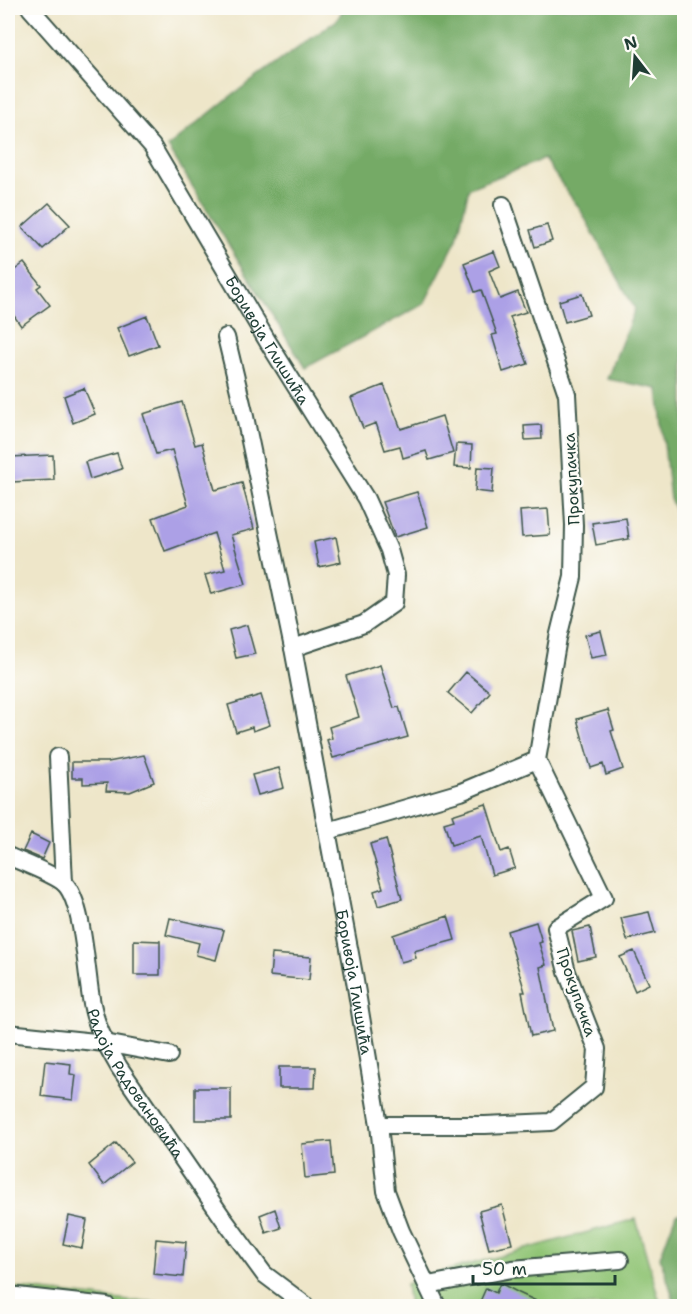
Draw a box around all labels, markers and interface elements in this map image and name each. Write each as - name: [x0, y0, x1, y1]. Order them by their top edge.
- north arrow: [605, 27, 665, 87]
- text: N: [622, 31, 640, 55]
- street label: Боривоја Глишића: [220, 272, 314, 409]
- street label: Прокупачка: [559, 432, 584, 526]
- street label: Боривоја Глишића: [331, 908, 377, 1056]
- street label: Прокупачка: [552, 945, 602, 1039]
- street label: Радоја Радовановића: [82, 1006, 189, 1163]
- scale bar: [473, 1248, 616, 1286]
- text: 50 m: [482, 1257, 527, 1281]

